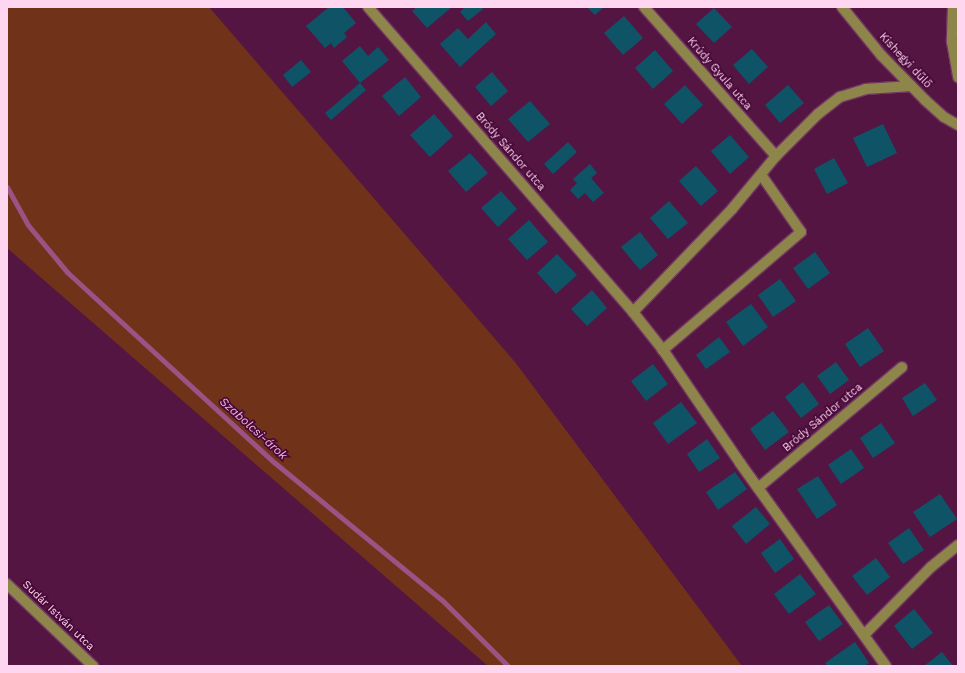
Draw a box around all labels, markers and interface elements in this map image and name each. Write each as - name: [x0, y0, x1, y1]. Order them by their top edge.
- street label: Kishegyi dűlő: [876, 31, 934, 91]
- street label: Krúdy Gyula utca: [684, 35, 754, 113]
- street label: Bródy Sándor utca: [472, 110, 548, 194]
- street label: Bródy Sándor utca: [780, 381, 866, 455]
- water label: Szabolcsi-árok: [216, 395, 290, 463]
- street label: Sudár István utca: [19, 578, 97, 654]

